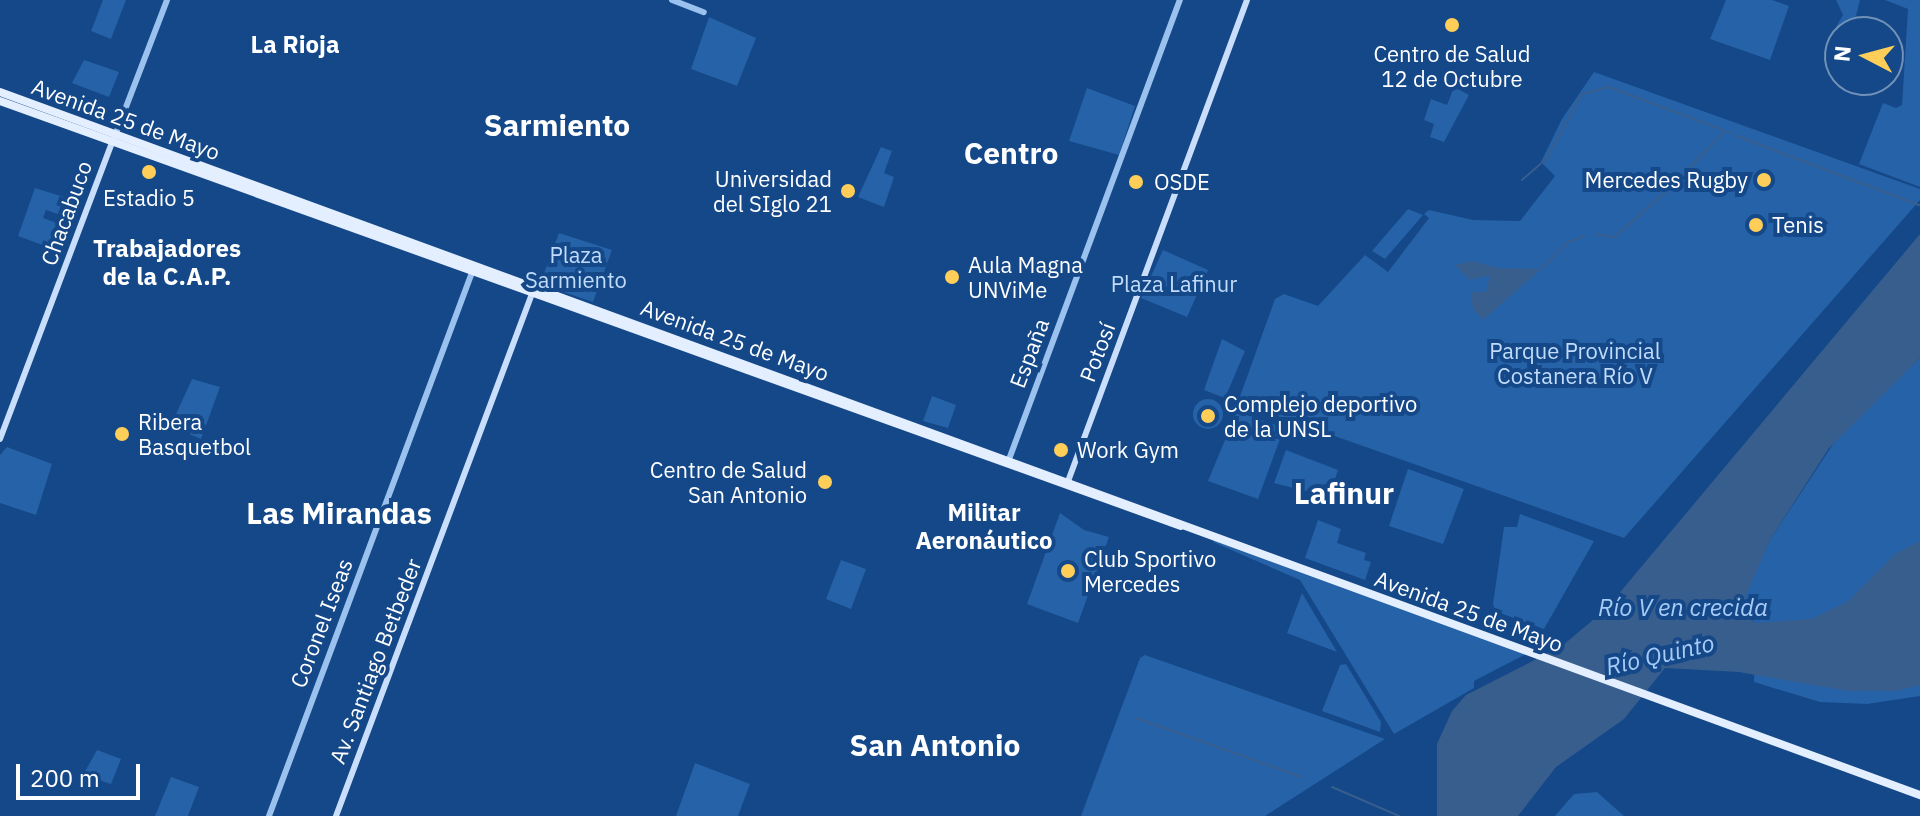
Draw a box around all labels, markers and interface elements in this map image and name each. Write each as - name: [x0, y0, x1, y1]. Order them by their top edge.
- marker: Centro de Salud 12 de Octubre: [1441, 14, 1463, 36]
- north arrow: [1824, 16, 1904, 96]
- district label: La Rioja: [250, 31, 340, 59]
- place label: Centro de Salud 12 de Octubre: [1373, 40, 1531, 92]
- text: N: [1826, 44, 1857, 63]
- street label: Avenida 25 de Mayo: [28, 73, 224, 165]
- district label: Sarmiento: [484, 107, 630, 143]
- district label: Centro: [964, 135, 1058, 171]
- street label: Chacabuco: [35, 157, 97, 269]
- marker: Estadio 5: [140, 163, 158, 181]
- place label: Universidad del SIglo 21: [713, 165, 832, 216]
- place label: Mercedes Rugby: [1585, 167, 1748, 193]
- place label: OSDE: [1154, 169, 1210, 195]
- marker: OSDE: [1125, 171, 1147, 193]
- marker: Mercedes Rugby: [1755, 171, 1773, 189]
- marker: Universidad del SIglo 21: [839, 182, 857, 200]
- place label: Estadio 5: [103, 185, 195, 211]
- place label: Tenis: [1772, 212, 1824, 238]
- marker: Tenis: [1747, 216, 1765, 234]
- district label: Trabajadores de la C.A.P.: [93, 235, 241, 291]
- park label: Plaza Sarmiento: [525, 241, 627, 292]
- place label: Aula Magna UNViMe: [968, 251, 1083, 302]
- marker: Aula Magna UNViMe: [943, 268, 961, 286]
- park label: Plaza Lafinur: [1111, 271, 1237, 297]
- street label: Avenida 25 de Mayo: [637, 294, 833, 386]
- street label: España: [1004, 315, 1054, 391]
- street label: Potosí: [1074, 319, 1120, 385]
- park label: Parque Provincial Costanera Río V: [1489, 337, 1661, 388]
- place label: Complejo deportivo de la UNSL: [1224, 390, 1417, 442]
- marker: Complejo deportivo de la UNSL: [1199, 407, 1217, 425]
- place label: Ribera Basquetbol: [138, 408, 251, 460]
- marker: Ribera Basquetbol: [113, 425, 131, 443]
- place label: Work Gym: [1077, 437, 1179, 463]
- marker: Work Gym: [1052, 441, 1070, 459]
- place label: Centro de Salud San Antonio: [650, 456, 807, 508]
- marker: Centro de Salud San Antonio: [814, 471, 836, 493]
- district label: Lafinur: [1294, 475, 1394, 511]
- district label: Las Mirandas: [246, 495, 432, 531]
- district label: Militar Aeronáutico: [915, 499, 1053, 555]
- place label: Club Sportivo Mercedes: [1084, 545, 1216, 596]
- street label: Coronel Iseas: [284, 555, 358, 691]
- street label: Av. Santiago Betbeder: [324, 555, 426, 767]
- marker: Club Sportivo Mercedes: [1059, 562, 1077, 580]
- street label: Avenida 25 de Mayo: [1371, 565, 1567, 657]
- water label: Río V en crecida: [1598, 594, 1768, 622]
- water label: Río Quinto: [1603, 629, 1717, 681]
- district label: San Antonio: [850, 727, 1020, 763]
- scale bar: [20, 748, 144, 798]
- text: 200 m: [30, 762, 100, 794]

